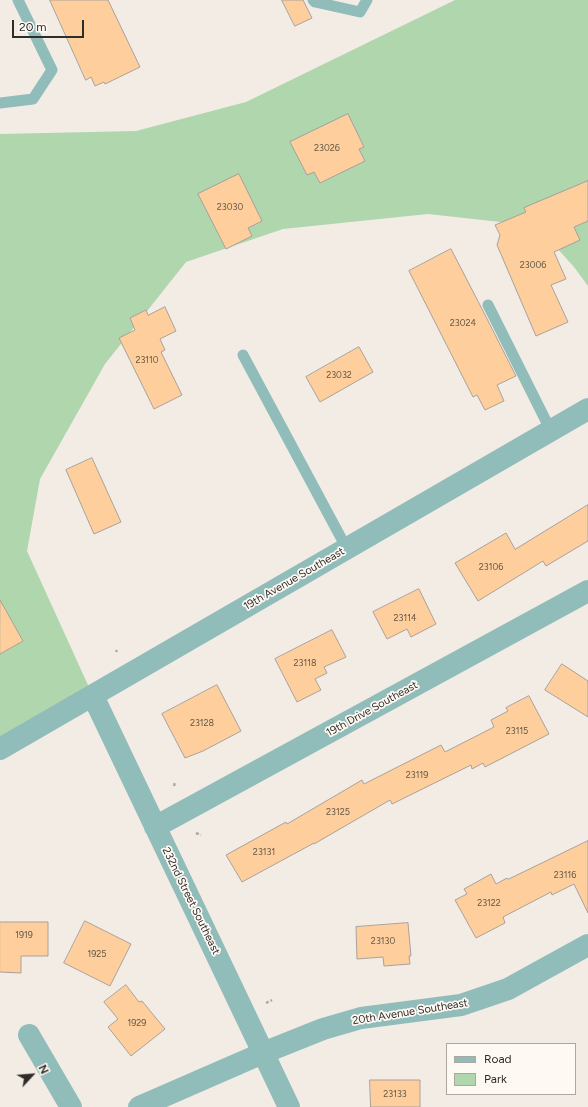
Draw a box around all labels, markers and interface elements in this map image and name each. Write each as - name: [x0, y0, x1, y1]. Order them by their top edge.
- scale bar: [14, 12, 86, 38]
- text: 20 m: [19, 20, 47, 34]
- house number: 23026: [314, 143, 340, 153]
- house number: 23030: [217, 202, 243, 212]
- house number: 23006: [520, 260, 546, 270]
- house number: 23024: [450, 318, 476, 328]
- house number: 23110: [135, 355, 159, 365]
- house number: 23032: [326, 370, 352, 380]
- street label: 19th Avenue Southeast: [241, 545, 347, 613]
- house number: 23106: [479, 562, 503, 572]
- house number: 23114: [394, 613, 416, 623]
- house number: 23118: [294, 658, 316, 668]
- street label: 19th Drive Southeast: [324, 678, 420, 740]
- house number: 23128: [190, 718, 214, 728]
- house number: 23115: [506, 726, 528, 736]
- house number: 23119: [406, 770, 428, 780]
- house number: 23125: [326, 807, 350, 817]
- street label: 232nd Street Southeast: [159, 845, 223, 957]
- house number: 23131: [253, 847, 275, 857]
- house number: 23116: [554, 870, 576, 880]
- house number: 23122: [477, 898, 501, 908]
- house number: 1919: [15, 930, 33, 940]
- house number: 23130: [371, 936, 395, 946]
- house number: 1925: [87, 949, 107, 959]
- street label: 20th Avenue Southeast: [351, 996, 469, 1028]
- house number: 1929: [128, 1018, 146, 1028]
- legend: [446, 1043, 576, 1095]
- text: Road: [484, 1052, 512, 1066]
- north arrow: [12, 1055, 52, 1095]
- text: N: [36, 1063, 51, 1076]
- text: Park: [484, 1072, 507, 1086]
- house number: 23133: [383, 1089, 407, 1099]

